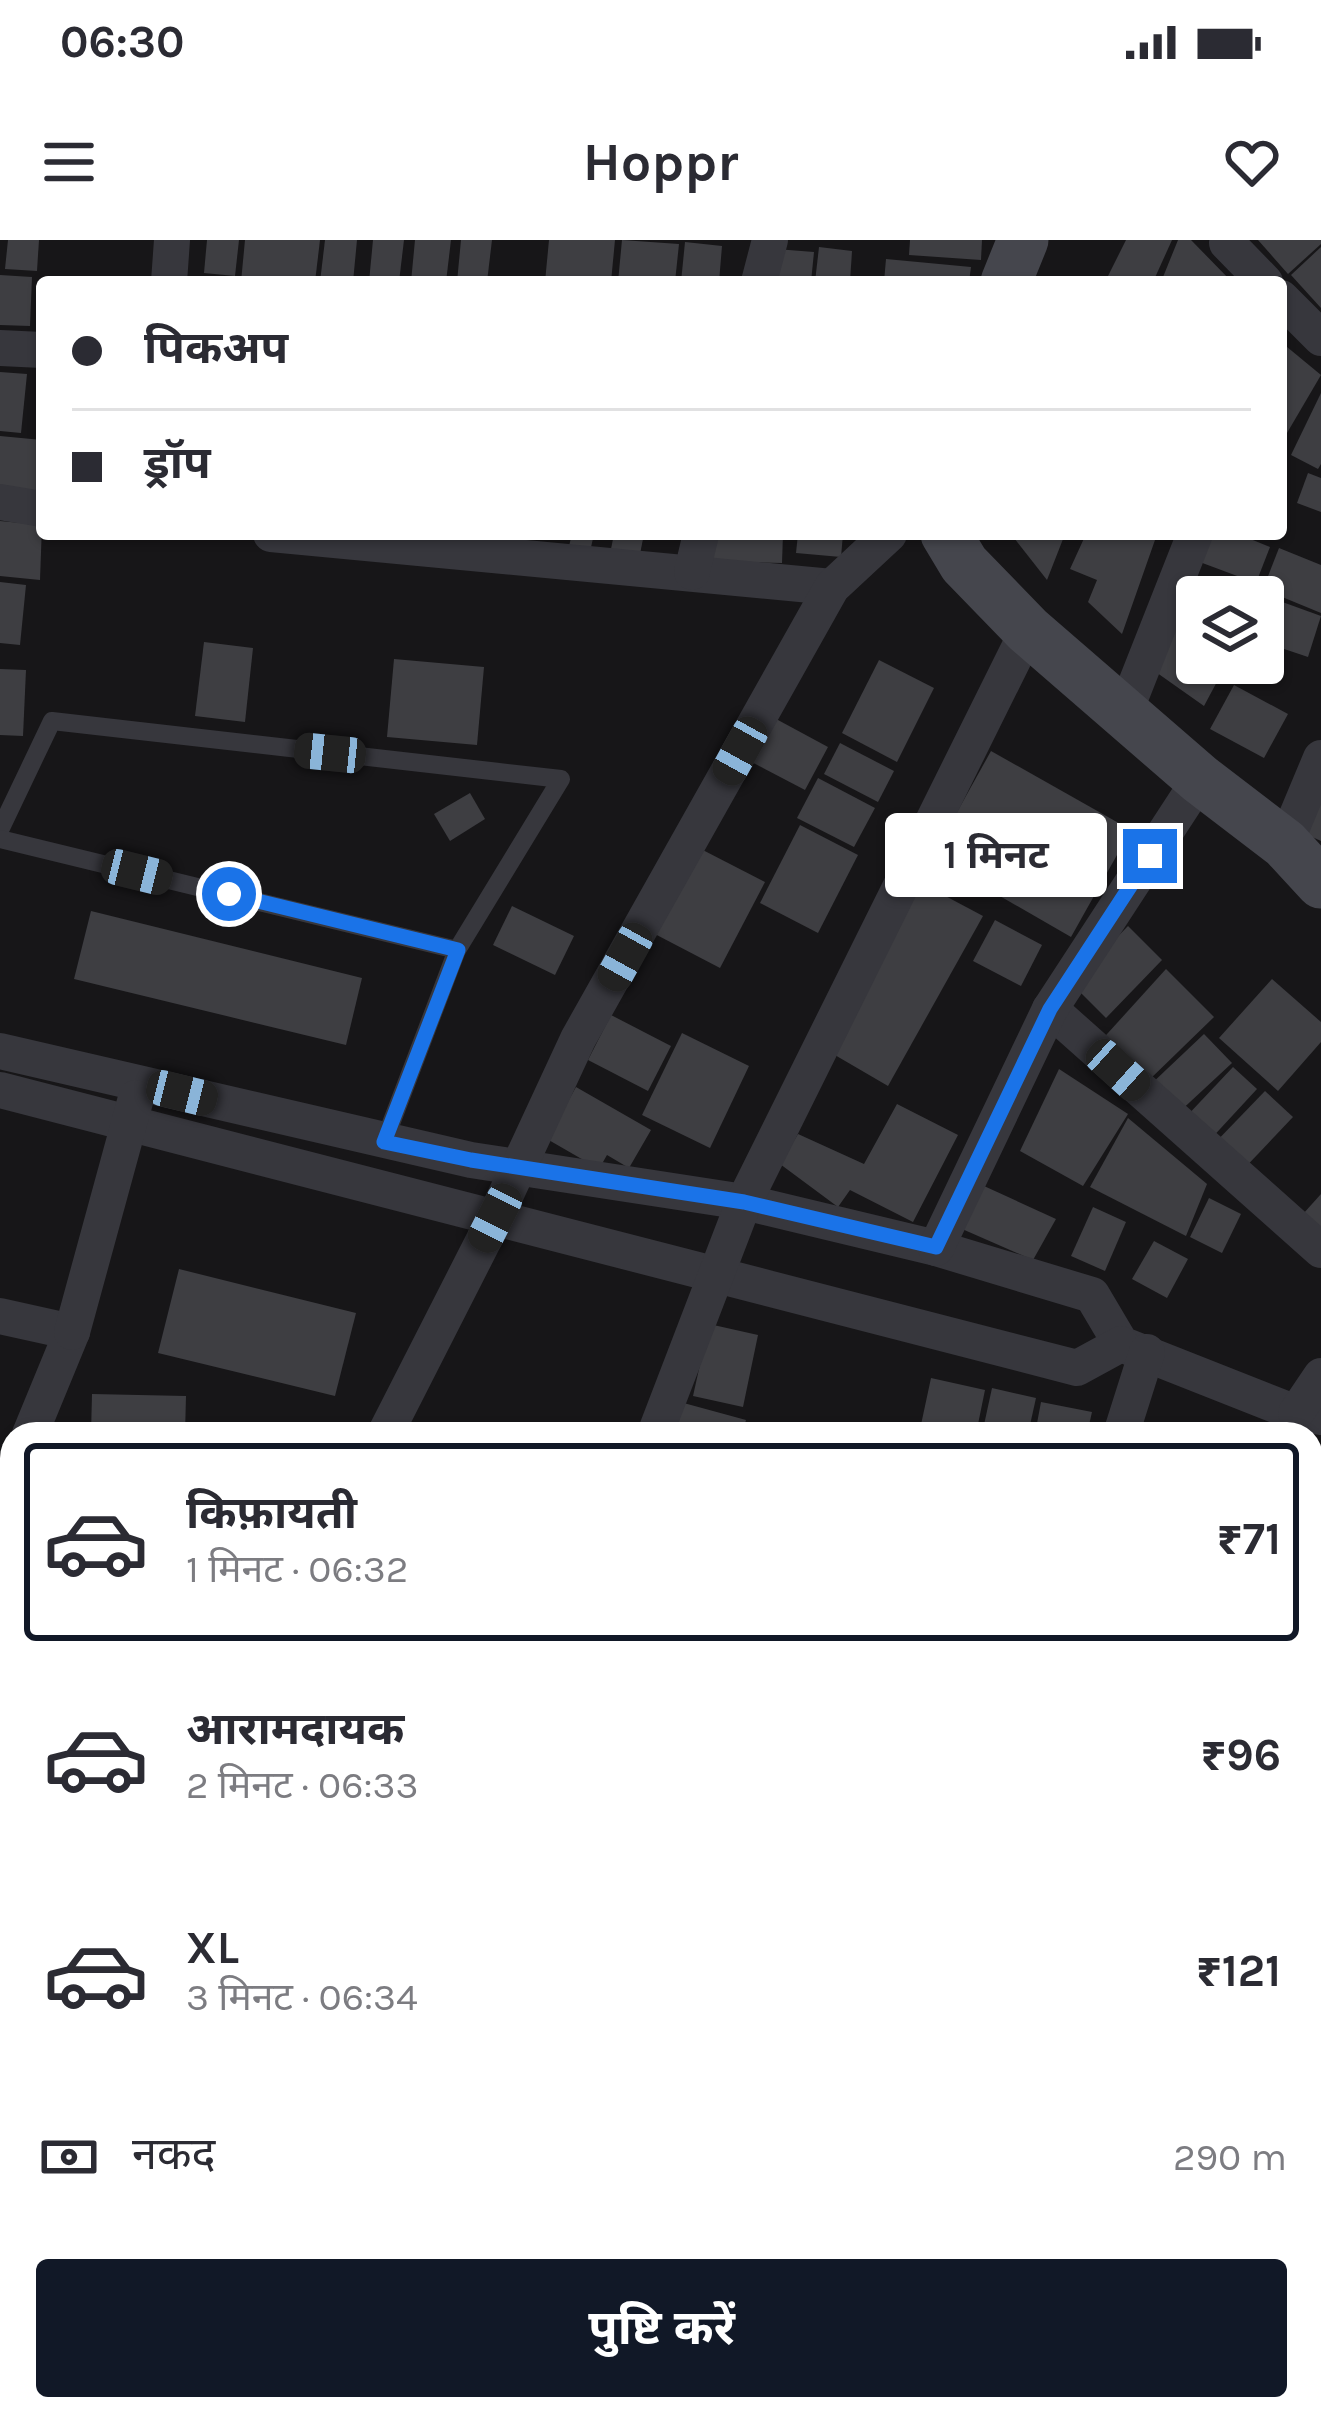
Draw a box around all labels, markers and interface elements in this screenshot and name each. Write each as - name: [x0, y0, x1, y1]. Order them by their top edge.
- text: 06:30: [60, 16, 184, 68]
- icon: menu: [36, 129, 102, 195]
- icon: heart: [1219, 129, 1285, 195]
- text: Hoppr: [583, 130, 738, 194]
- text: पिकअप: [144, 322, 288, 374]
- text: ड्रॉप: [144, 437, 211, 489]
- map controls: [1176, 576, 1284, 684]
- button: layers: [1176, 576, 1284, 684]
- car: [707, 711, 773, 791]
- car: [292, 731, 368, 775]
- callout: 1 मिनट: [886, 814, 1108, 898]
- route end: [1123, 829, 1177, 883]
- text: 1 मिनट: [943, 832, 1049, 878]
- car: [98, 846, 176, 898]
- route start: [202, 867, 256, 921]
- car: [592, 917, 658, 997]
- car: [1079, 1033, 1157, 1107]
- car: [143, 1067, 221, 1119]
- car: [463, 1178, 527, 1258]
- text: किफ़ायती: [186, 1487, 357, 1539]
- icon: car: [42, 1488, 150, 1596]
- text: ₹71: [1217, 1513, 1281, 1565]
- text: 1 मिनट · 06:32: [186, 1546, 408, 1592]
- text: आरामदायक: [186, 1703, 404, 1755]
- icon: car: [42, 1704, 150, 1812]
- text: ₹96: [1200, 1729, 1281, 1781]
- text: 2 मिनट · 06:33: [186, 1762, 419, 1808]
- icon: car: [42, 1920, 150, 2028]
- text: XL: [186, 1922, 239, 1974]
- text: ₹121: [1196, 1945, 1281, 1997]
- text: 3 मिनट · 06:34: [186, 1974, 418, 2020]
- icon: cash: [36, 2124, 102, 2190]
- text: नकद: [132, 2128, 215, 2180]
- text: 290 m: [1173, 2134, 1287, 2180]
- button: पुष्टि करें: [36, 2259, 1287, 2397]

